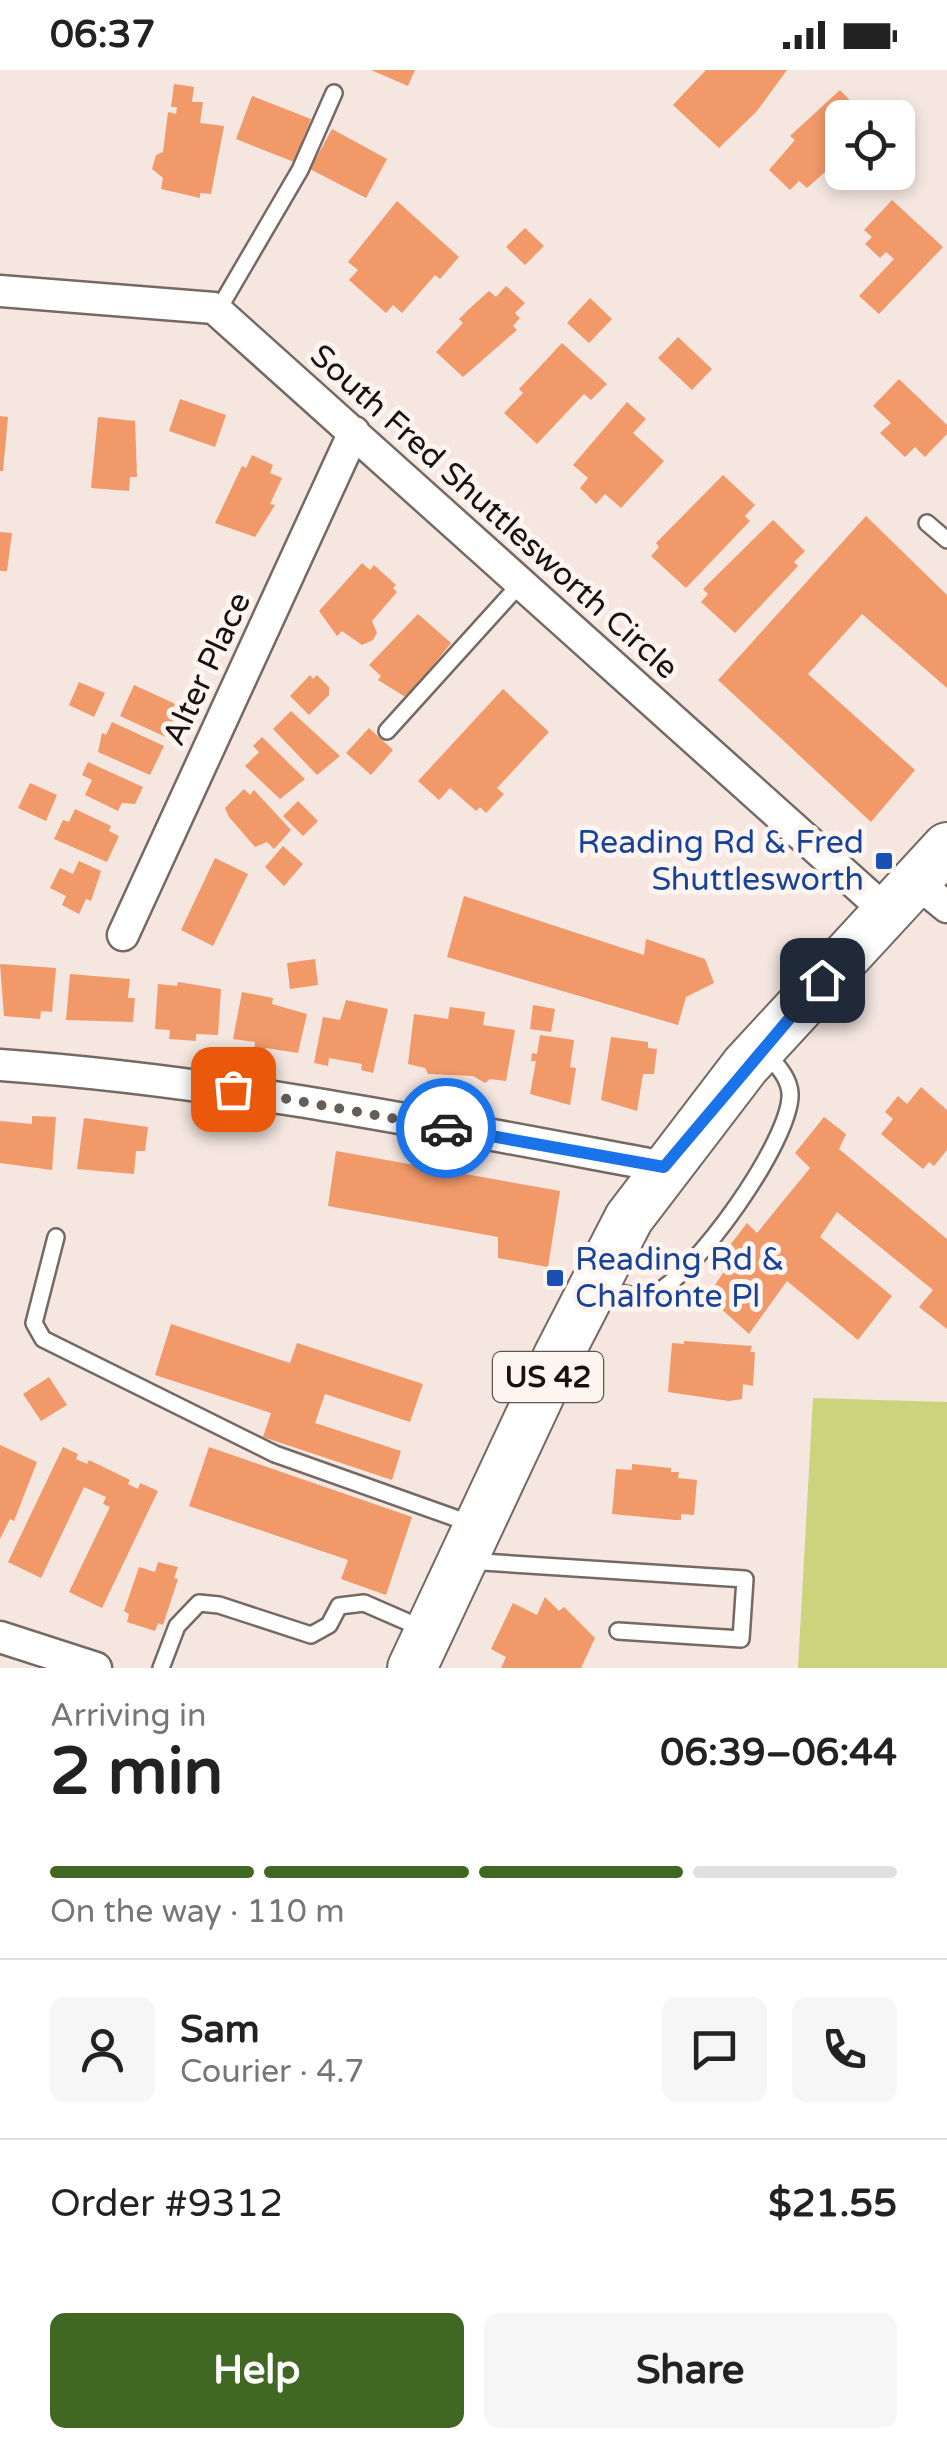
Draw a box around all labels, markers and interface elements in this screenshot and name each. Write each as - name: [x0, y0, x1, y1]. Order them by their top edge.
- text: 06:37: [50, 12, 155, 58]
- map controls: [825, 100, 915, 190]
- button: locate: [825, 100, 915, 190]
- street label: South Fred Shuttlesworth Circle: [302, 337, 686, 687]
- street label: Alter Place: [155, 586, 259, 752]
- place label: Reading Rd & Fred Shuttlesworth: [577, 824, 864, 899]
- marker: Reading Rd & Fred Shuttlesworth: [873, 850, 895, 872]
- pin: [780, 938, 865, 1023]
- icon: home: [795, 953, 850, 1008]
- pin: [191, 1047, 276, 1132]
- icon: bag: [206, 1062, 261, 1117]
- courier: [396, 1078, 496, 1178]
- icon: car: [419, 1101, 474, 1156]
- place label: Reading Rd & Chalfonte Pl: [575, 1241, 785, 1316]
- marker: Reading Rd & Chalfonte Pl: [544, 1267, 566, 1289]
- road number: US 42: [493, 1352, 603, 1402]
- text: Arriving in: [50, 1697, 207, 1735]
- text: 06:39–06:44: [660, 1730, 897, 1776]
- text: 2 min: [50, 1733, 223, 1812]
- text: On the way · 110 m: [50, 1893, 345, 1931]
- button: person: [50, 1997, 155, 2102]
- button: chat: [662, 1997, 767, 2102]
- button: phone: [792, 1997, 897, 2102]
- text: Sam: [180, 2007, 260, 2053]
- text: Courier · 4.7: [180, 2053, 364, 2091]
- text: Order #9312: [50, 2181, 283, 2227]
- text: $21.55: [768, 2181, 897, 2227]
- button: Help: [50, 2313, 464, 2428]
- button: Share: [484, 2313, 897, 2428]

